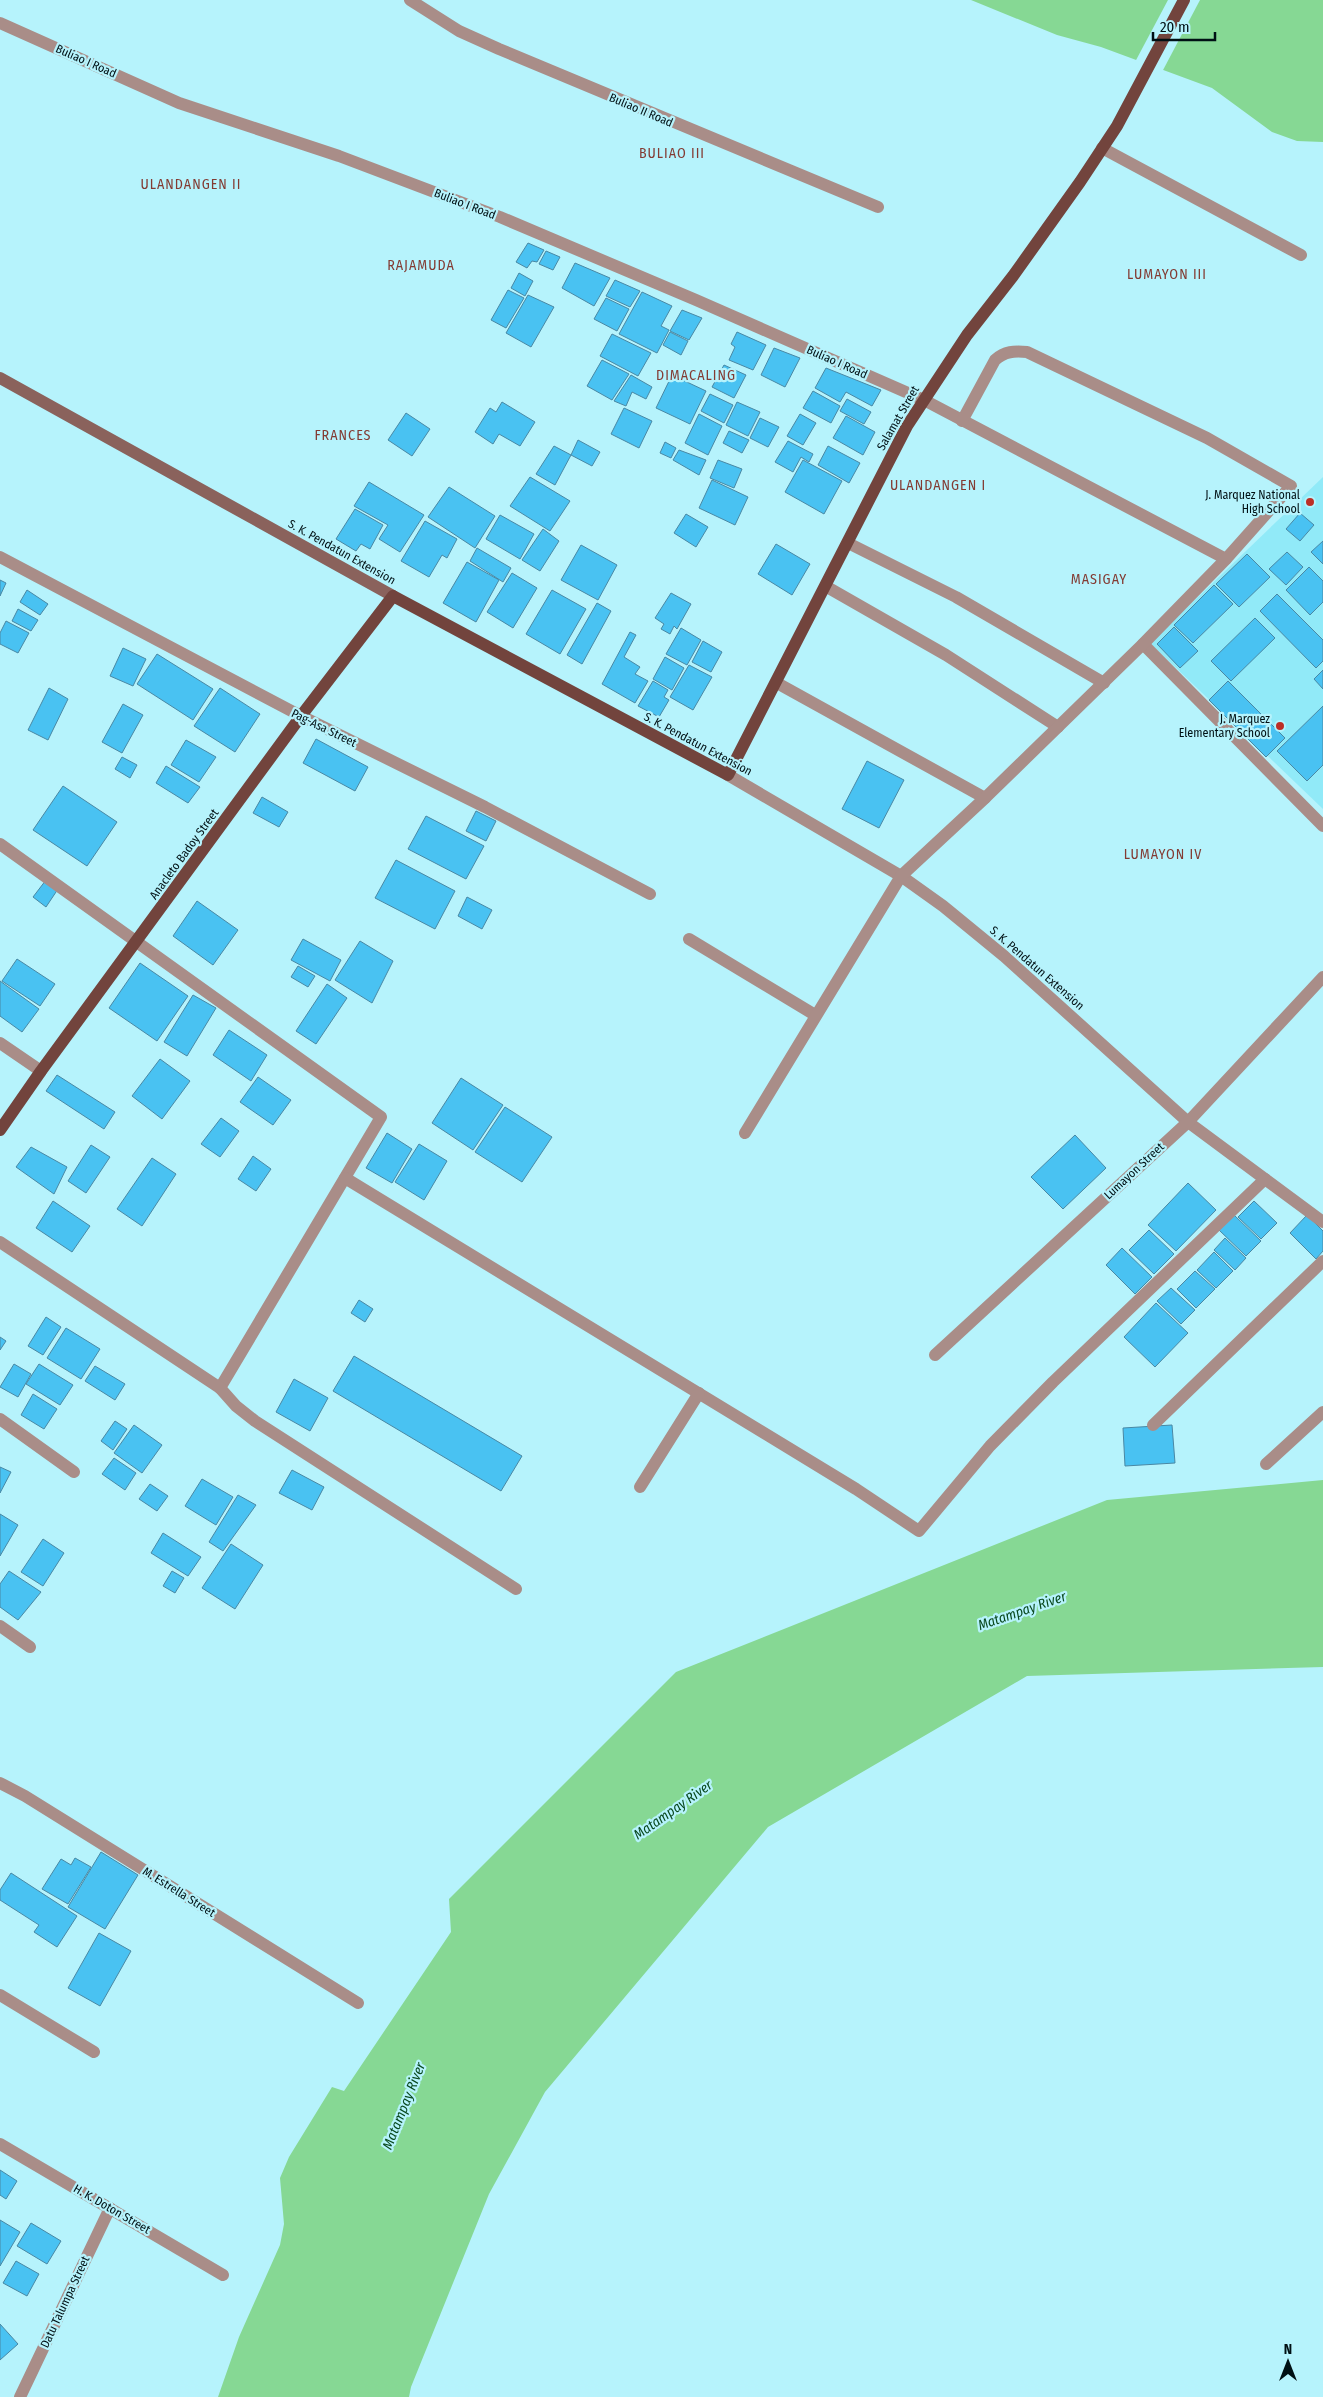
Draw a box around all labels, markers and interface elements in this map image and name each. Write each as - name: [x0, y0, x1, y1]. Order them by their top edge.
- scale bar: [1153, 10, 1216, 42]
- text: 20 m: [1160, 18, 1190, 36]
- street label: Buliao I Road: [54, 41, 118, 81]
- street label: Buliao II Road: [607, 90, 675, 130]
- district label: BULIAO III: [639, 145, 705, 162]
- district label: ULANDANGEN II: [141, 176, 241, 193]
- street label: Buliao I Road: [432, 186, 498, 222]
- district label: RAJAMUDA: [387, 257, 455, 274]
- district label: LUMAYON III: [1127, 266, 1207, 283]
- street label: Buliao I Road: [805, 342, 869, 382]
- district label: DIMACALING: [656, 367, 736, 384]
- street label: Salamat Street: [874, 383, 922, 453]
- district label: FRANCES: [314, 427, 372, 444]
- district label: ULANDANGEN I: [890, 477, 986, 494]
- place label: J. Marquez National High School: [1205, 488, 1300, 516]
- marker: J. Marquez National High School: [1304, 496, 1316, 508]
- street label: S. K. Pendatun Extension: [286, 517, 398, 587]
- district label: MASIGAY: [1071, 571, 1127, 588]
- street label: Pag-Asa Street: [289, 706, 359, 750]
- street label: S. K. Pendatun Extension: [642, 710, 754, 778]
- place label: J. Marquez Elementary School: [1179, 712, 1270, 740]
- marker: J. Marquez Elementary School: [1274, 720, 1286, 732]
- street label: Anacleto Badoy Street: [146, 806, 222, 902]
- district label: LUMAYON IV: [1124, 846, 1202, 863]
- street label: S. K. Pendatun Extension: [987, 923, 1087, 1013]
- street label: Lumayon Street: [1101, 1140, 1167, 1202]
- water label: Matampay River: [976, 1588, 1069, 1634]
- water label: Matampay River: [630, 1776, 717, 1843]
- street label: M. Estrella Street: [140, 1864, 218, 1920]
- water label: Matampay River: [379, 2059, 430, 2152]
- street label: H. K. Doton Street: [71, 2181, 153, 2237]
- street label: Datu Talumpa Street: [38, 2254, 92, 2350]
- north arrow: [1263, 2337, 1313, 2387]
- text: N: [1284, 2341, 1292, 2358]

